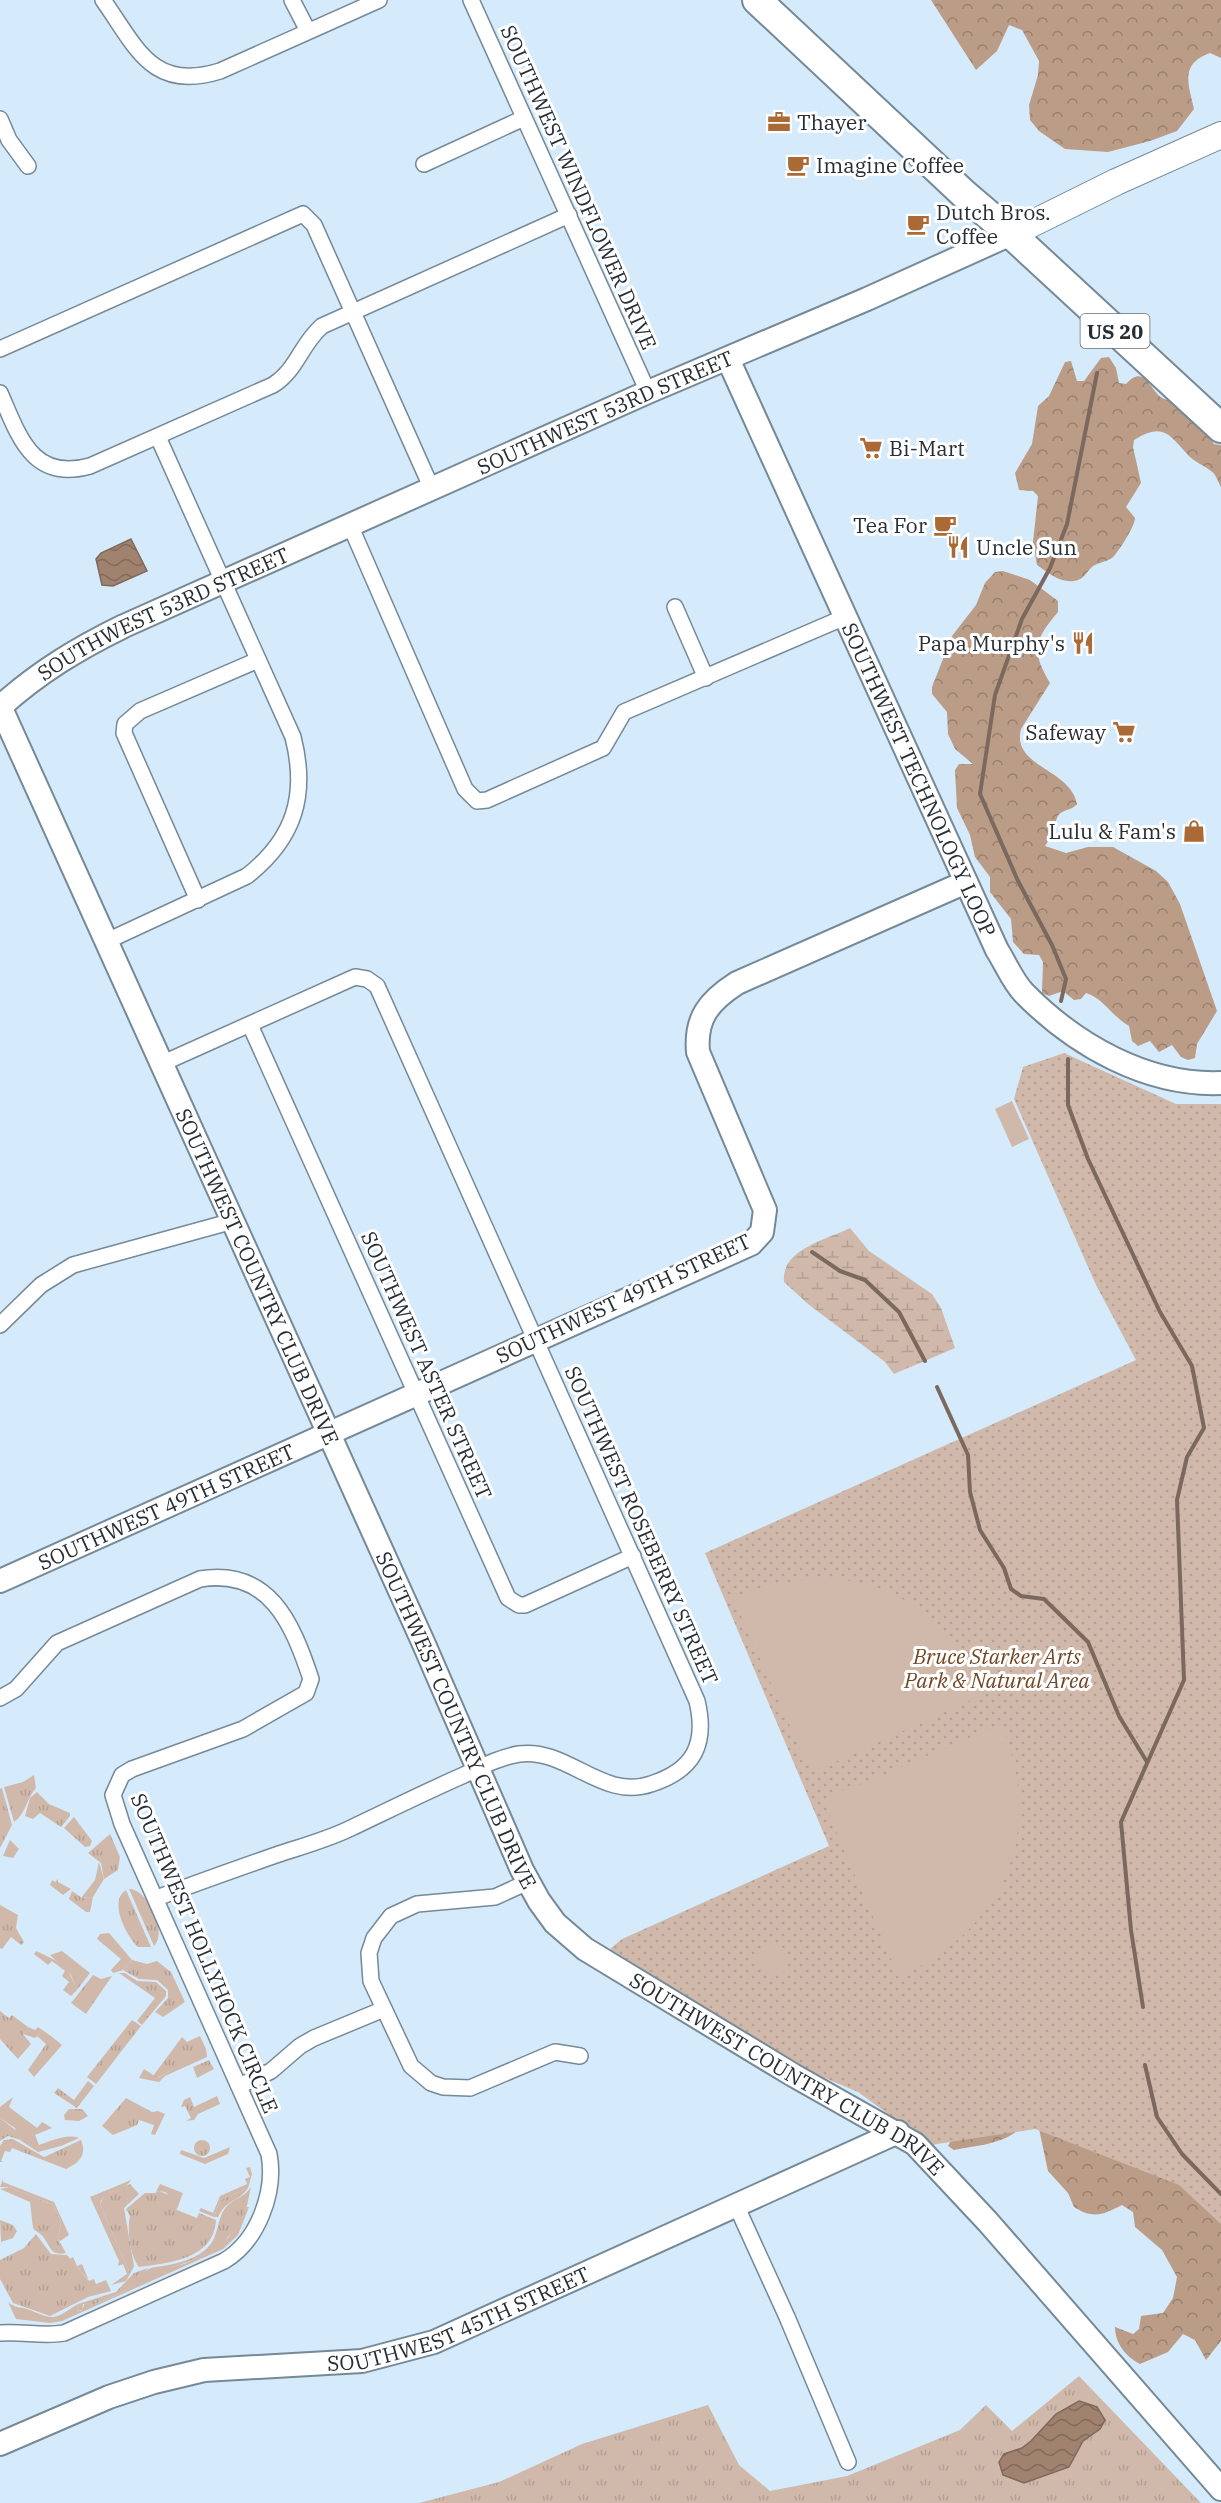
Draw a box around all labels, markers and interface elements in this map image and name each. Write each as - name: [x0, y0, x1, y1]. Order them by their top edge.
- street label: SOUTHWEST WINDFLOWER DRIVE: [495, 20, 663, 354]
- place label: Thayer: [797, 108, 867, 136]
- office icon: Thayer: [766, 109, 792, 135]
- place label: Imagine Coffee: [816, 151, 964, 179]
- cafe icon: Imagine Coffee: [785, 152, 811, 178]
- place label: Dutch Bros. Coffee: [936, 198, 1051, 250]
- cafe icon: Dutch Bros. Coffee: [905, 211, 931, 237]
- road number: US 20: [1080, 314, 1150, 348]
- street label: SOUTHWEST 53RD STREET: [472, 344, 737, 481]
- place label: Bi-Mart: [889, 434, 965, 462]
- supermarket icon: Bi-Mart: [858, 435, 884, 461]
- place label: Tea For: [853, 511, 928, 539]
- cafe icon: Tea For: [932, 512, 958, 538]
- place label: Uncle Sun: [976, 533, 1077, 561]
- restaurant icon: Uncle Sun: [945, 534, 971, 560]
- street label: SOUTHWEST 53RD STREET: [31, 540, 293, 687]
- street label: SOUTHWEST TECHNOLOGY LOOP: [836, 618, 1003, 941]
- place label: Papa Murphy's: [918, 629, 1065, 657]
- restaurant icon: Papa Murphy's: [1070, 630, 1096, 656]
- place label: Safeway: [1025, 718, 1107, 746]
- supermarket icon: Safeway: [1111, 719, 1137, 745]
- place label: Lulu & Fam's: [1049, 817, 1176, 845]
- shop icon: Lulu & Fam's: [1181, 818, 1207, 844]
- street label: SOUTHWEST COUNTRY CLUB DRIVE: [170, 1104, 346, 1449]
- street label: SOUTHWEST ASTER STREET: [355, 1227, 499, 1503]
- street label: SOUTHWEST 49TH STREET: [491, 1227, 755, 1369]
- street label: SOUTHWEST ROSEBERRY STREET: [559, 1361, 725, 1689]
- street label: SOUTHWEST 49TH STREET: [33, 1437, 299, 1576]
- street label: SOUTHWEST COUNTRY CLUB DRIVE: [370, 1547, 544, 1894]
- park label: Bruce Starker Arts Park & Natural Area: [903, 1642, 1090, 1694]
- street label: SOUTHWEST HOLLYHOCK CIRCLE: [125, 1789, 285, 2117]
- street label: SOUTHWEST COUNTRY CLUB DRIVE: [625, 1965, 951, 2181]
- street label: SOUTHWEST 45TH STREET: [326, 2260, 594, 2377]

